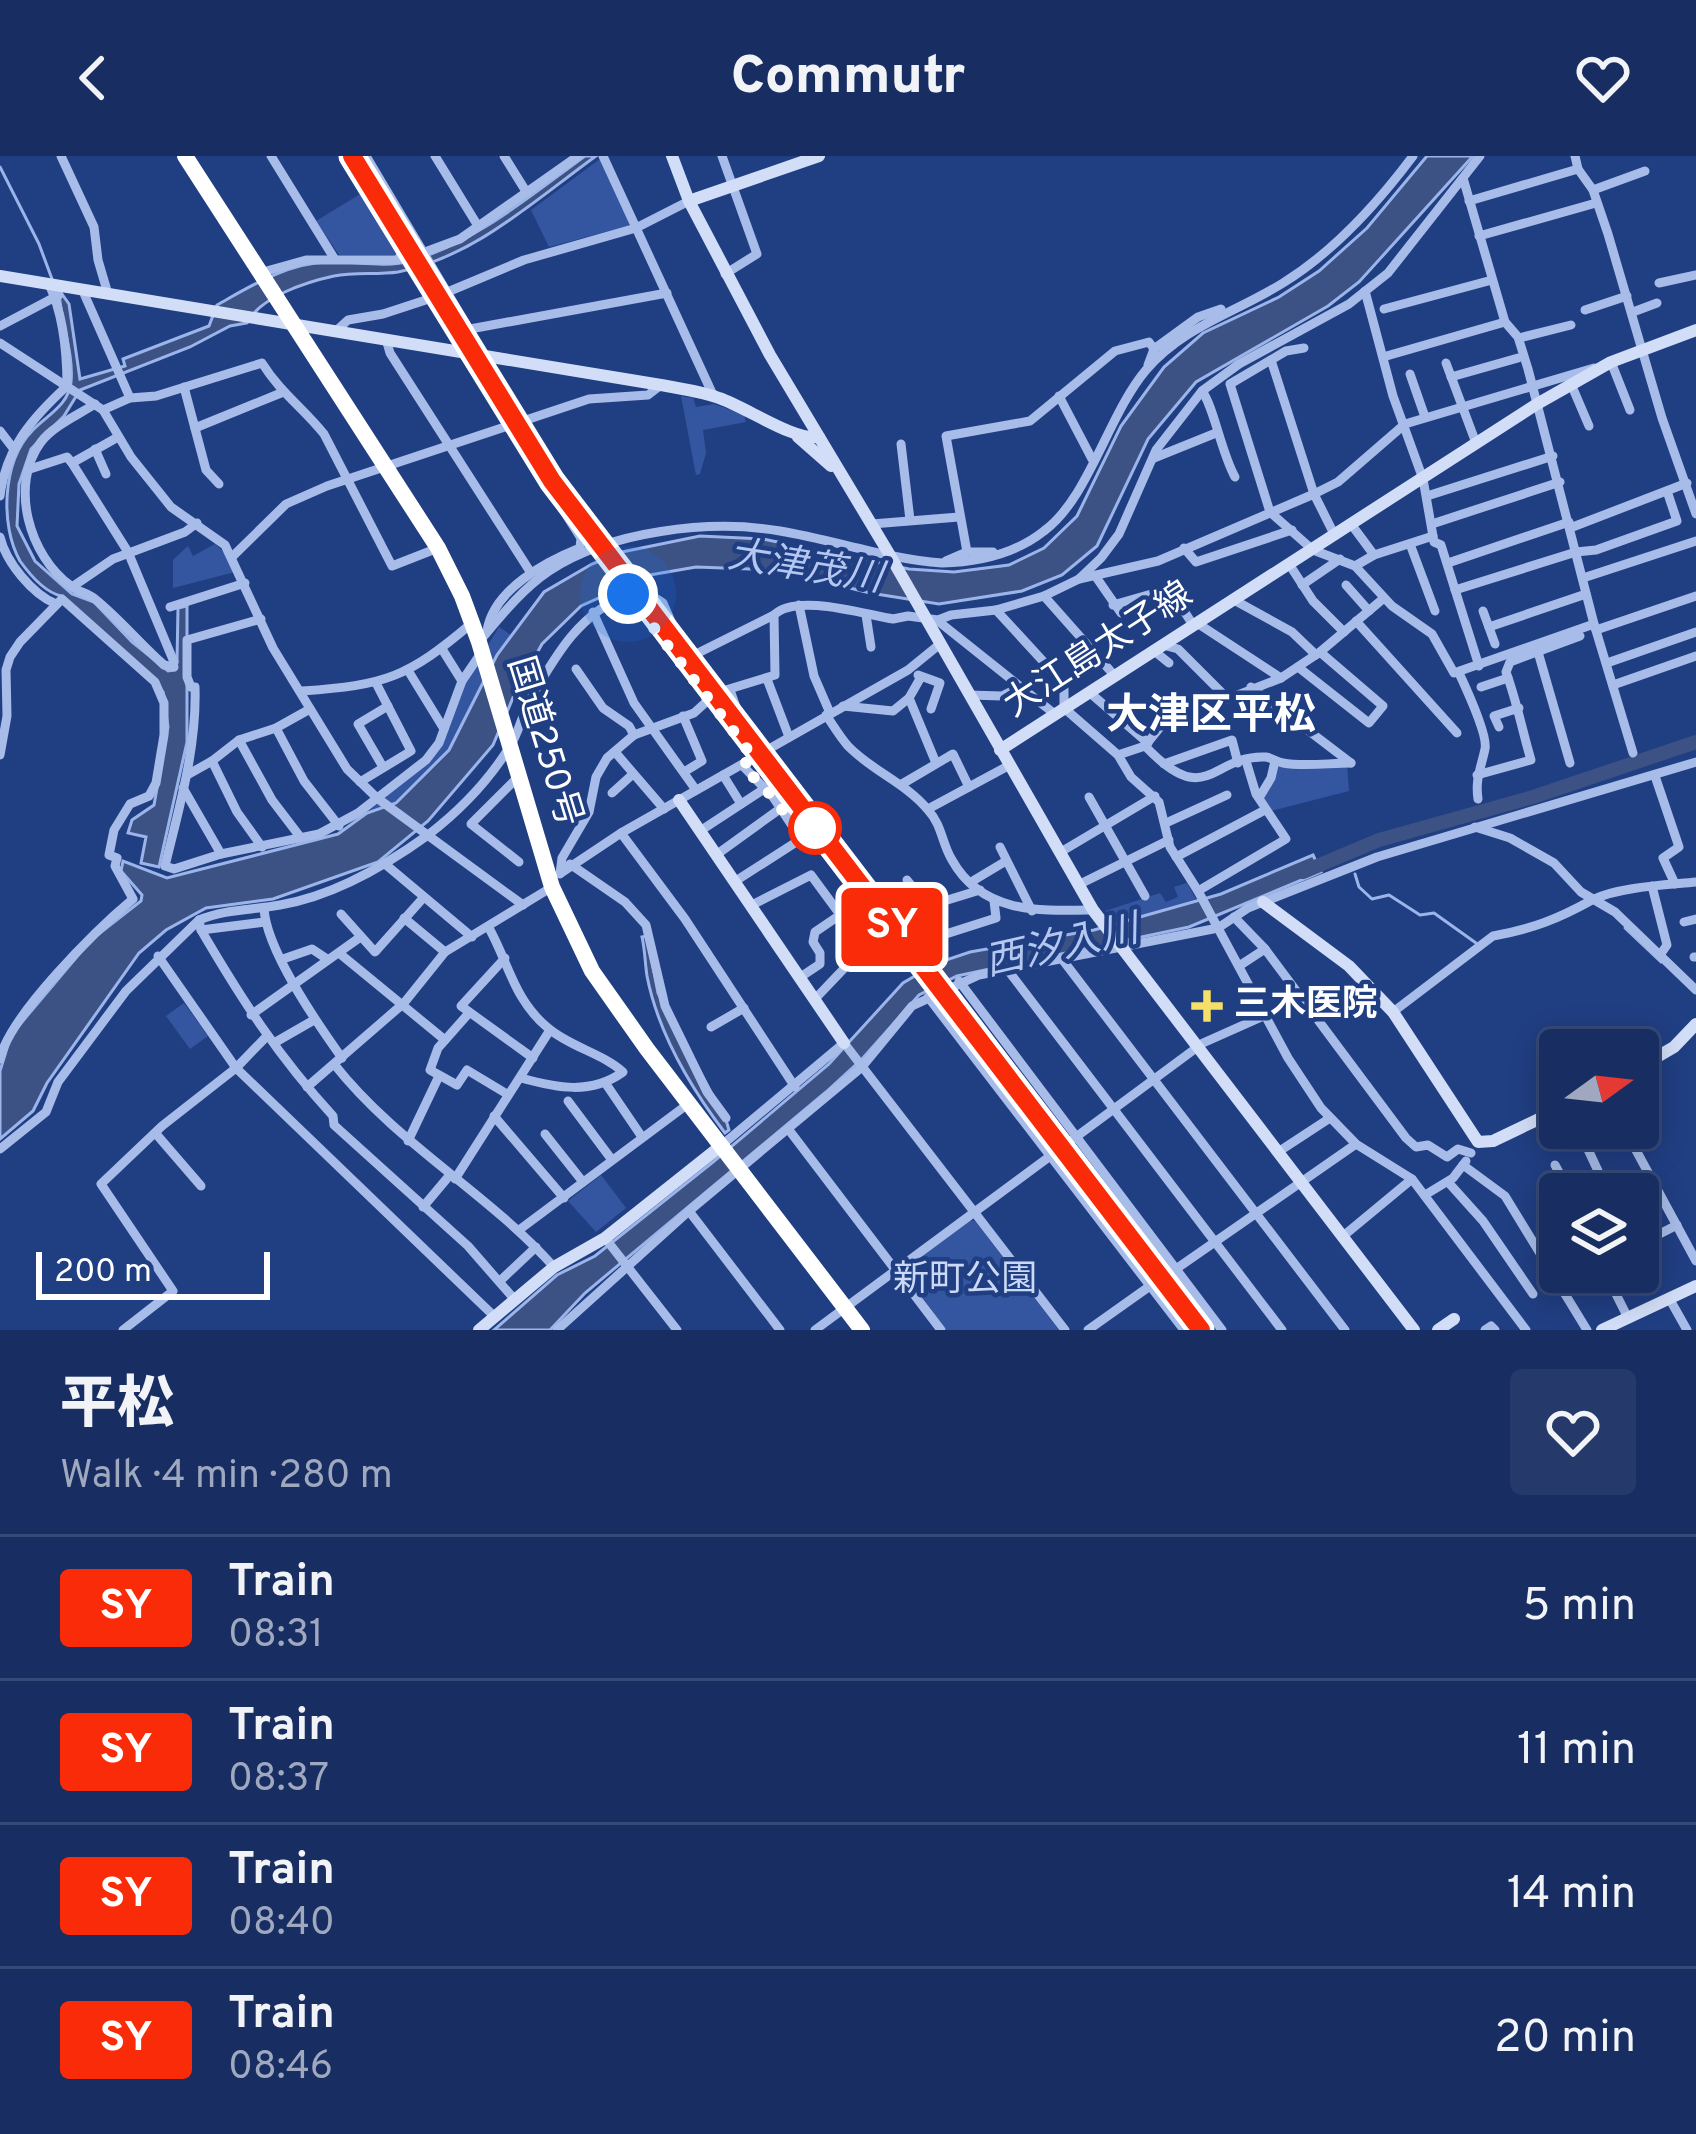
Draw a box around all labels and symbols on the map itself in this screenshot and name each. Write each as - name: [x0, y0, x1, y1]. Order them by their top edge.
- water label: 大津茂川: [724, 533, 890, 606]
- your location: [598, 564, 658, 624]
- street label: 大江島太子線: [996, 573, 1202, 729]
- street label: 国道250号: [495, 651, 591, 833]
- district label: 大津区平松: [1106, 691, 1316, 744]
- unlabelled marker: [790, 803, 840, 853]
- line badge: SY: [838, 888, 946, 966]
- water label: 西汐入川: [980, 906, 1147, 989]
- place label: 三木医院: [1234, 983, 1378, 1029]
- marker: 三木医院: [1191, 990, 1223, 1022]
- north arrow: [1539, 1029, 1659, 1149]
- scale bar: [36, 1246, 270, 1299]
- park label: 新町公園: [893, 1258, 1037, 1304]

